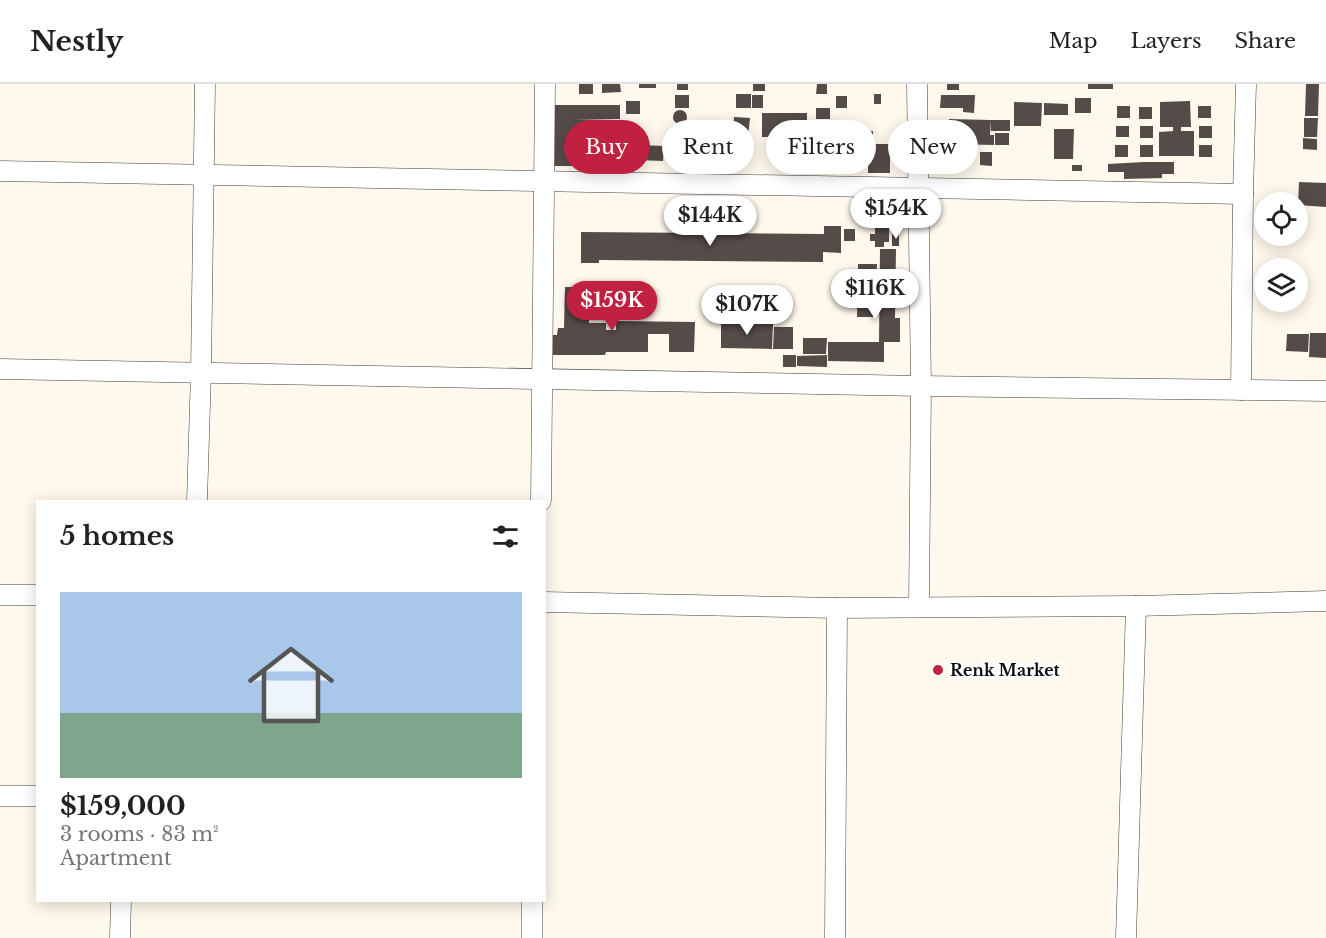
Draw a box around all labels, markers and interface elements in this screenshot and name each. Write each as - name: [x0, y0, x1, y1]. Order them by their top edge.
- text: Nestly: [30, 24, 123, 59]
- text: Map: [1049, 28, 1098, 54]
- text: Layers: [1131, 28, 1202, 54]
- text: Share: [1235, 28, 1296, 54]
- chip: Buy: [564, 120, 650, 174]
- chip: Rent: [662, 120, 754, 174]
- chip: Filters: [766, 120, 876, 174]
- chip: New: [888, 120, 978, 174]
- pin: $154K: [854, 189, 938, 240]
- map controls: [1254, 192, 1308, 312]
- button: locate: [1254, 192, 1308, 246]
- pin: $144K: [668, 196, 752, 247]
- text: $154K: [864, 196, 928, 220]
- text: $144K: [678, 203, 742, 227]
- button: layers: [1254, 258, 1308, 312]
- pin: $116K: [833, 269, 917, 320]
- text: $116K: [845, 276, 905, 300]
- pin: $159K: [570, 281, 654, 332]
- pin: $107K: [705, 285, 789, 336]
- text: $159K: [580, 288, 644, 312]
- text: $107K: [715, 292, 779, 316]
- text: 5 homes: [60, 520, 174, 552]
- icon: filters: [489, 520, 522, 553]
- icon: home: [237, 631, 345, 739]
- place label: Renk Market: [950, 660, 1061, 680]
- marker: Renk Market: [931, 663, 945, 677]
- text: $159,000: [60, 790, 186, 822]
- text: 3 rooms · 83 m²: [60, 822, 219, 846]
- text: Apartment: [60, 846, 171, 870]

